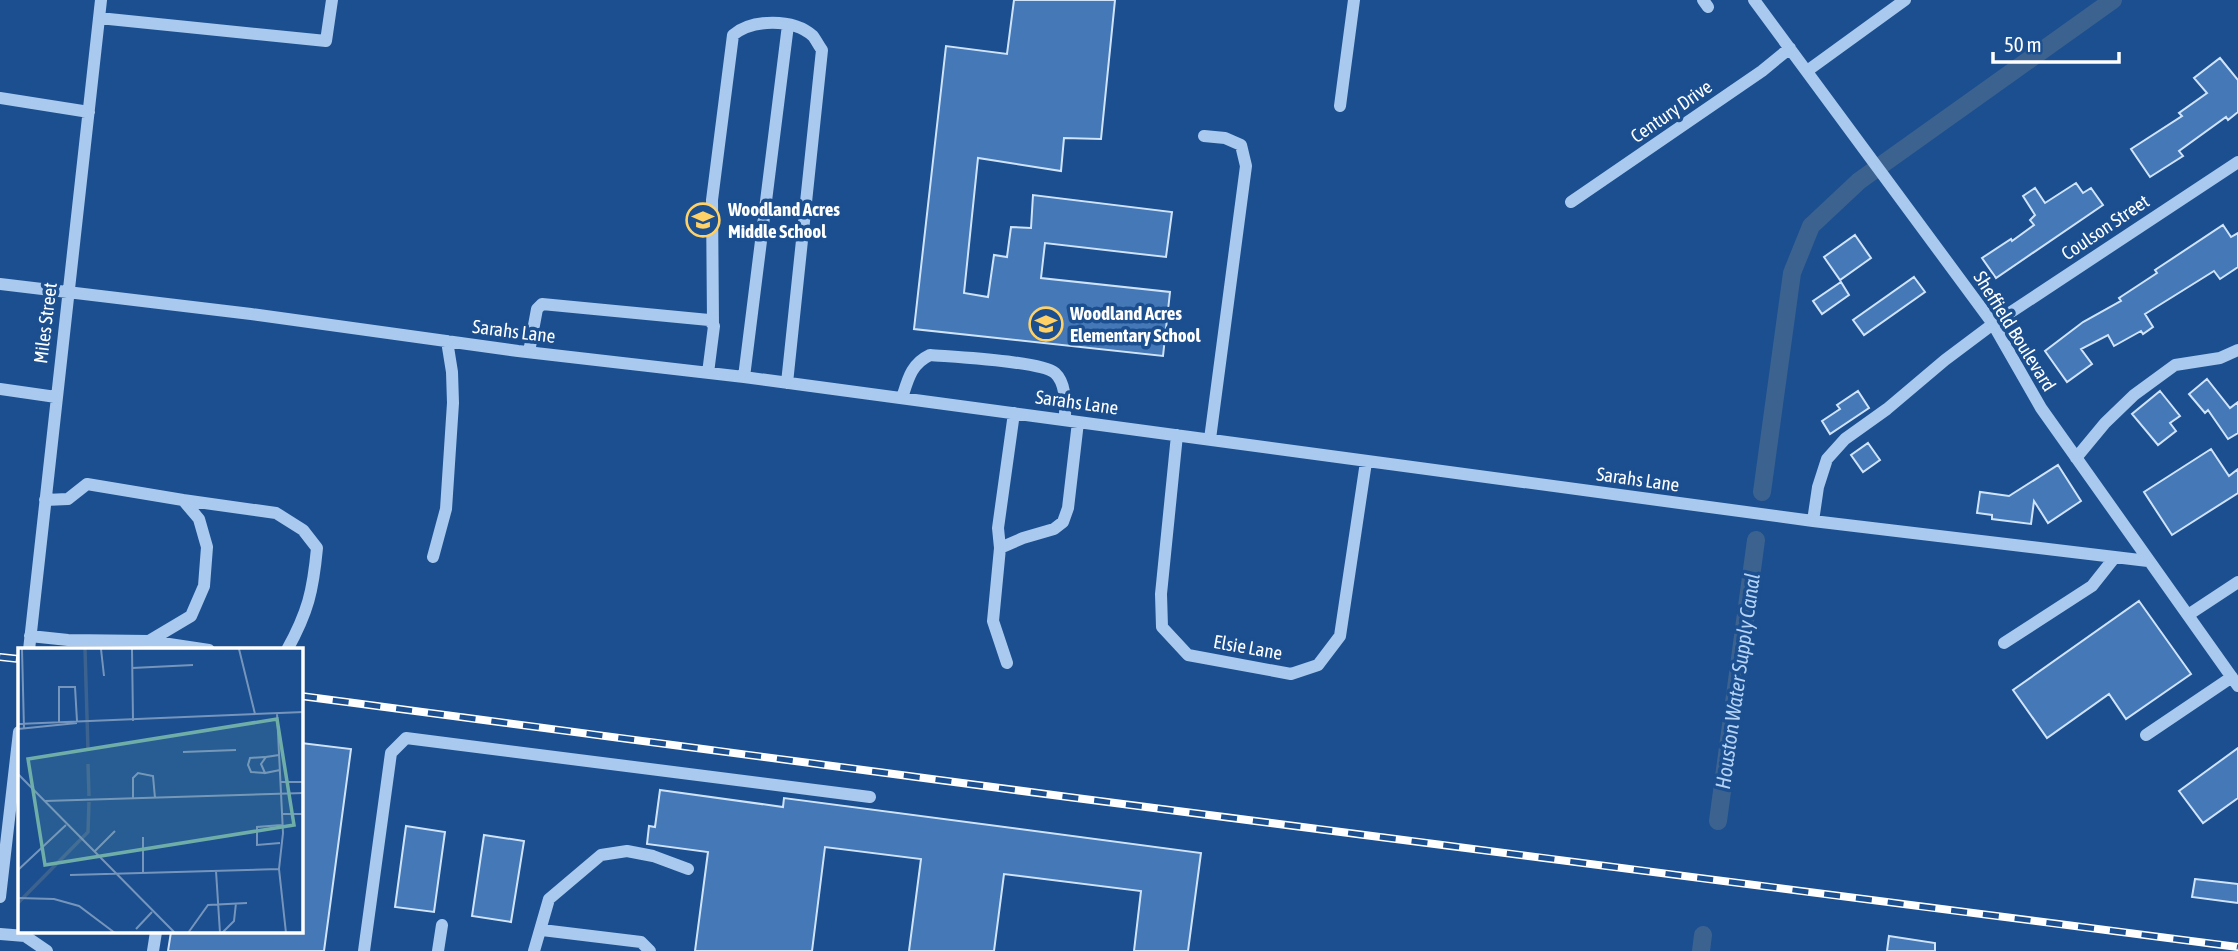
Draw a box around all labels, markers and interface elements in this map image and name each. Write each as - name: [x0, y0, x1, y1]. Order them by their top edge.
- scale bar: [1993, 21, 2119, 65]
- text: 50 m: [2004, 32, 2042, 56]
- street label: Century Drive: [1626, 75, 1716, 147]
- street label: Coulson Street: [2057, 190, 2153, 264]
- place label: Woodland Acres Middle School: [727, 198, 840, 242]
- school or university icon: Woodland Acres Middle School: [684, 201, 722, 239]
- street label: Sheffield Boulevard: [1969, 267, 2061, 395]
- street label: Miles Street: [29, 281, 61, 365]
- place label: Woodland Acres Elementary School: [1069, 302, 1202, 346]
- school or university icon: Woodland Acres Elementary School: [1027, 305, 1065, 343]
- street label: Sarahs Lane: [471, 315, 557, 347]
- street label: Sarahs Lane: [1034, 385, 1120, 419]
- street label: Sarahs Lane: [1595, 462, 1681, 496]
- water label: Houston Water Supply Canal: [1710, 572, 1764, 790]
- street label: Elsie Lane: [1212, 630, 1284, 664]
- inset map: [18, 648, 303, 934]

